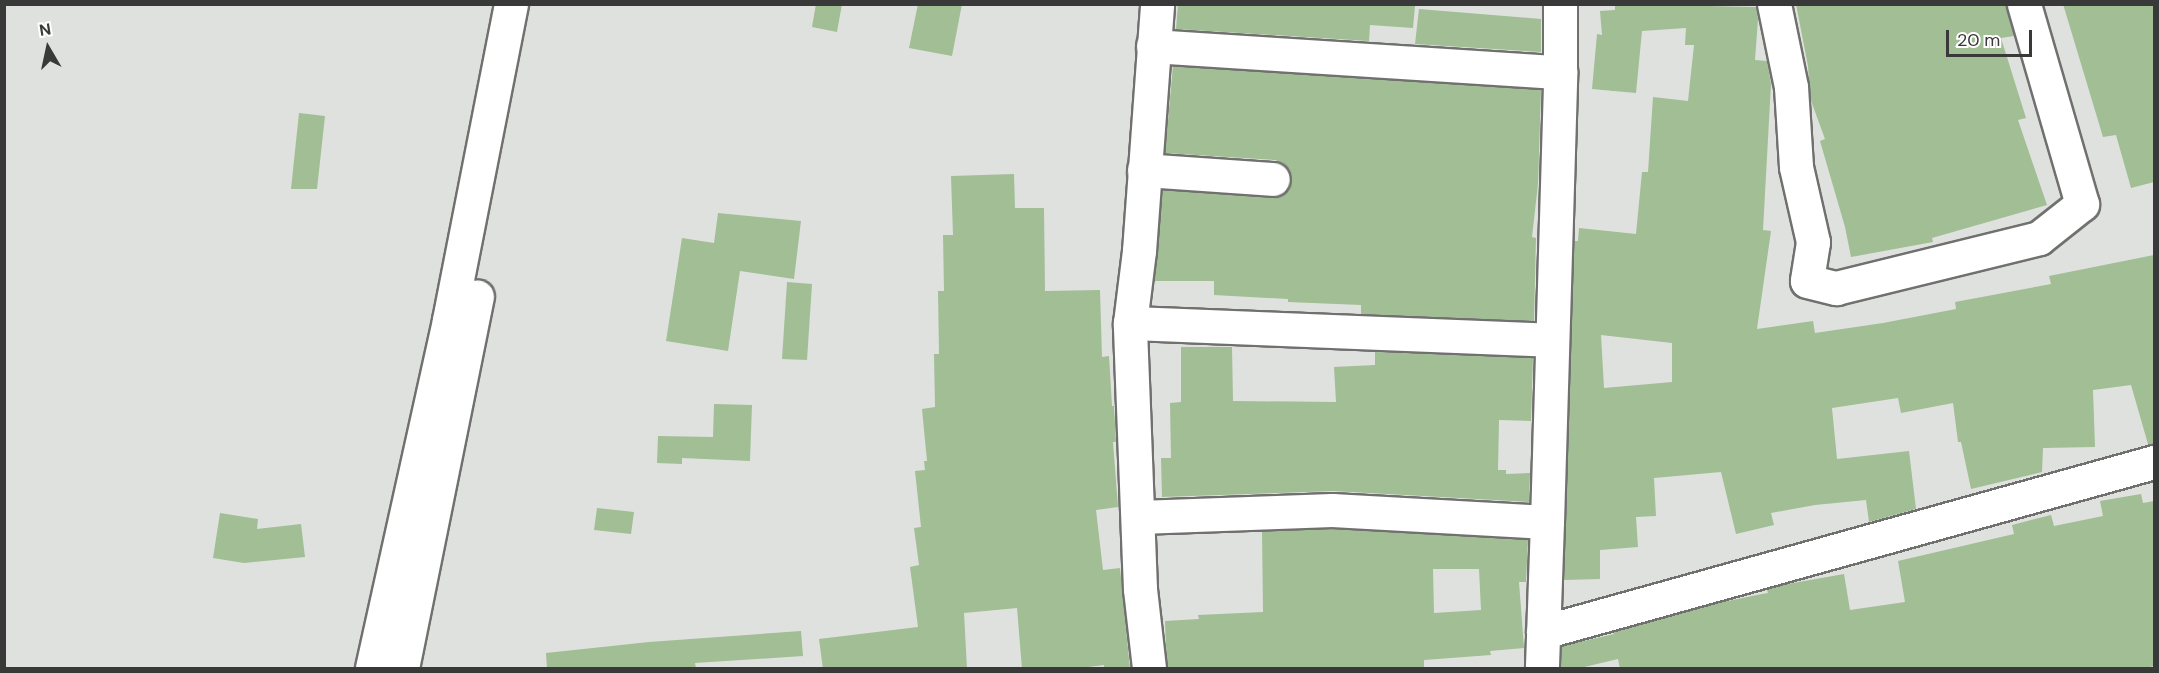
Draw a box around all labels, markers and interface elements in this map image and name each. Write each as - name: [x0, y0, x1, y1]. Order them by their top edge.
- north arrow: [18, 18, 78, 78]
- text: N: [38, 18, 53, 41]
- scale bar: [1949, 18, 2034, 56]
- text: 20 m: [1957, 28, 2000, 52]

